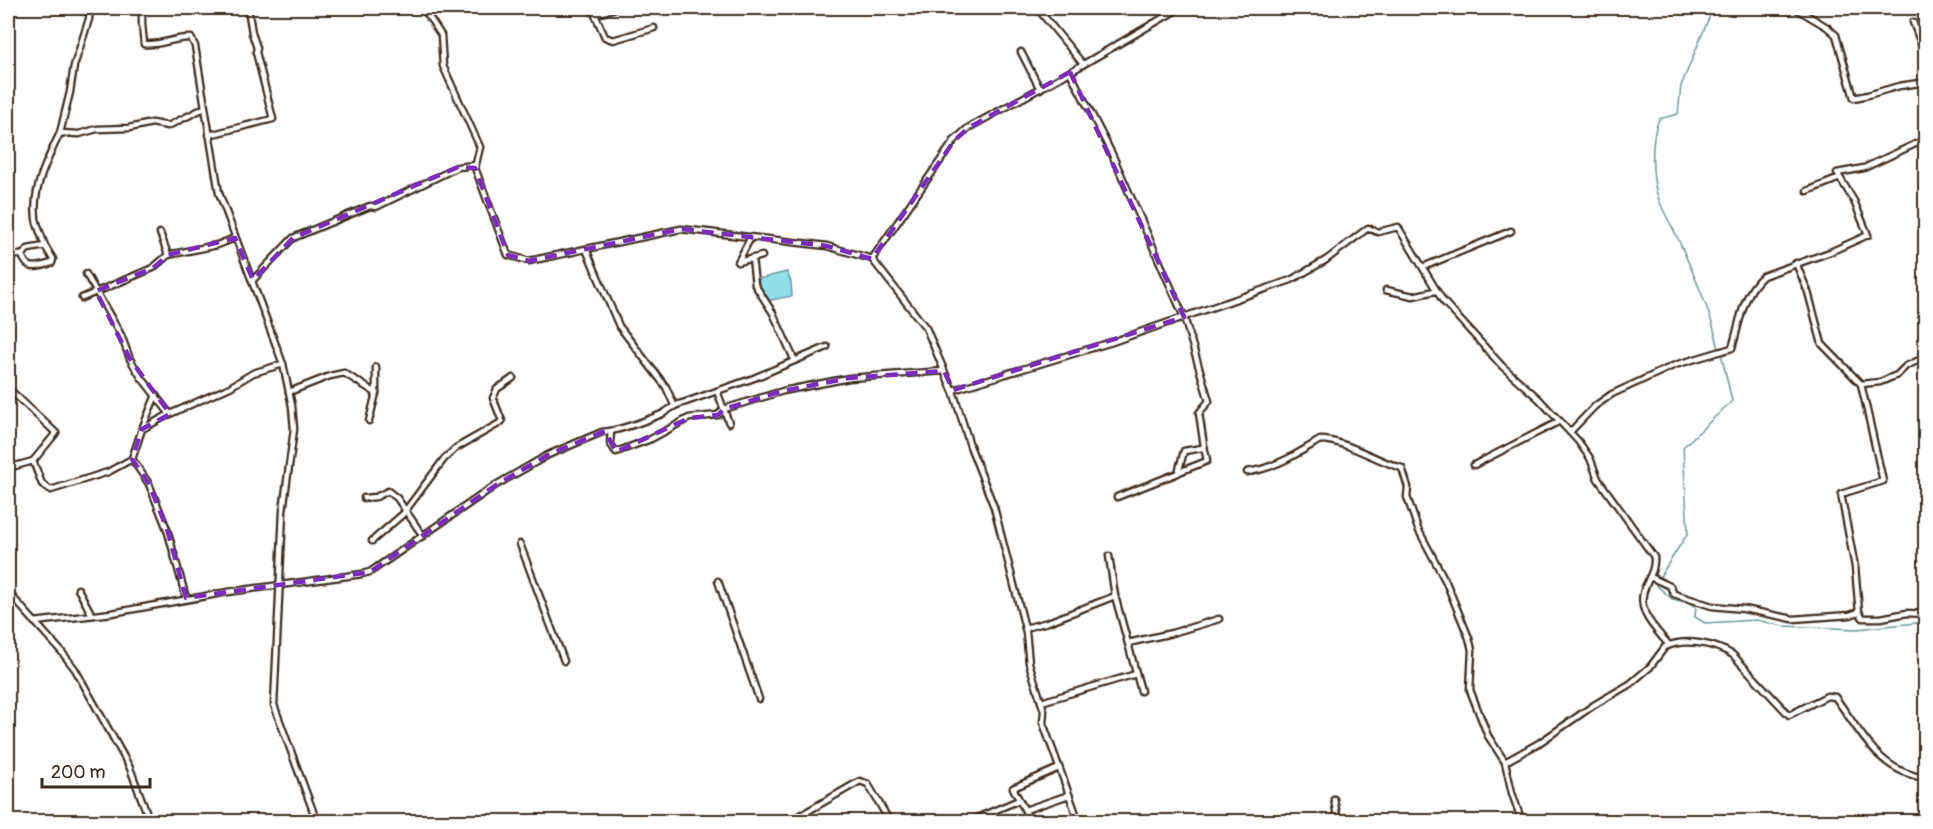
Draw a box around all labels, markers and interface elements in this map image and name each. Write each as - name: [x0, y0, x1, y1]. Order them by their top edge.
- scale bar: [42, 751, 150, 789]
- text: 200 m: [51, 761, 106, 784]

